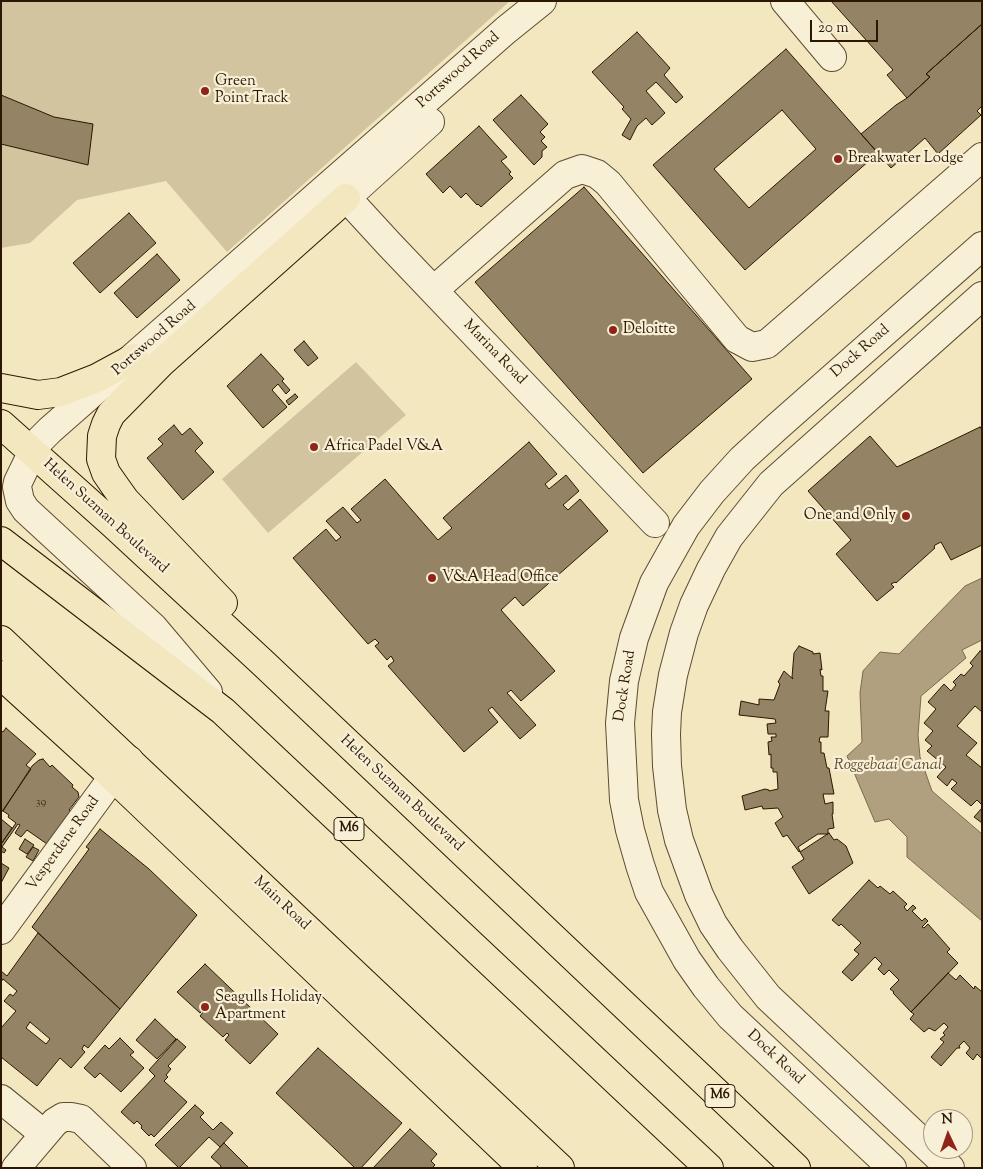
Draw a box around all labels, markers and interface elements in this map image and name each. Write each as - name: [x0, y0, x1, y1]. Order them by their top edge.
- scale bar: [813, 10, 880, 42]
- text: 20 m: [818, 18, 849, 39]
- street label: Portswood Road: [414, 29, 504, 113]
- place label: Green Point Track: [215, 73, 289, 108]
- marker: Green Point Track: [199, 85, 211, 97]
- place label: Breakwater Lodge: [848, 150, 964, 168]
- marker: Breakwater Lodge: [832, 153, 844, 165]
- street label: Portswood Road: [109, 298, 201, 380]
- street label: Marina Road: [459, 317, 529, 389]
- place label: Deloitte: [623, 321, 675, 339]
- street label: Dock Road: [828, 322, 894, 382]
- marker: Deloitte: [607, 324, 619, 336]
- place label: Africa Padel V&A: [324, 438, 443, 456]
- marker: Africa Padel V&A: [308, 441, 320, 453]
- street label: Helen Suzman Boulevard: [39, 456, 171, 578]
- place label: One and Only: [804, 507, 896, 525]
- marker: One and Only: [900, 510, 912, 522]
- place label: V&A Head Office: [442, 569, 559, 587]
- marker: V&A Head Office: [426, 572, 438, 584]
- street label: Dock Road: [611, 649, 641, 723]
- street label: Helen Suzman Boulevard: [336, 732, 466, 856]
- water label: Roggebaai Canal: [834, 756, 942, 776]
- street label: Vesperdene Road: [24, 793, 104, 895]
- house number: 39: [36, 796, 46, 810]
- road number: M6: [334, 818, 364, 841]
- street label: Main Road: [249, 873, 313, 935]
- place label: Seagulls Holiday Apartment: [215, 989, 322, 1024]
- marker: Seagulls Holiday Apartment: [199, 1001, 211, 1013]
- street label: Dock Road: [743, 1027, 807, 1089]
- road number: M6: [705, 1084, 735, 1108]
- north arrow: [923, 1109, 973, 1159]
- text: N: [941, 1110, 953, 1130]

